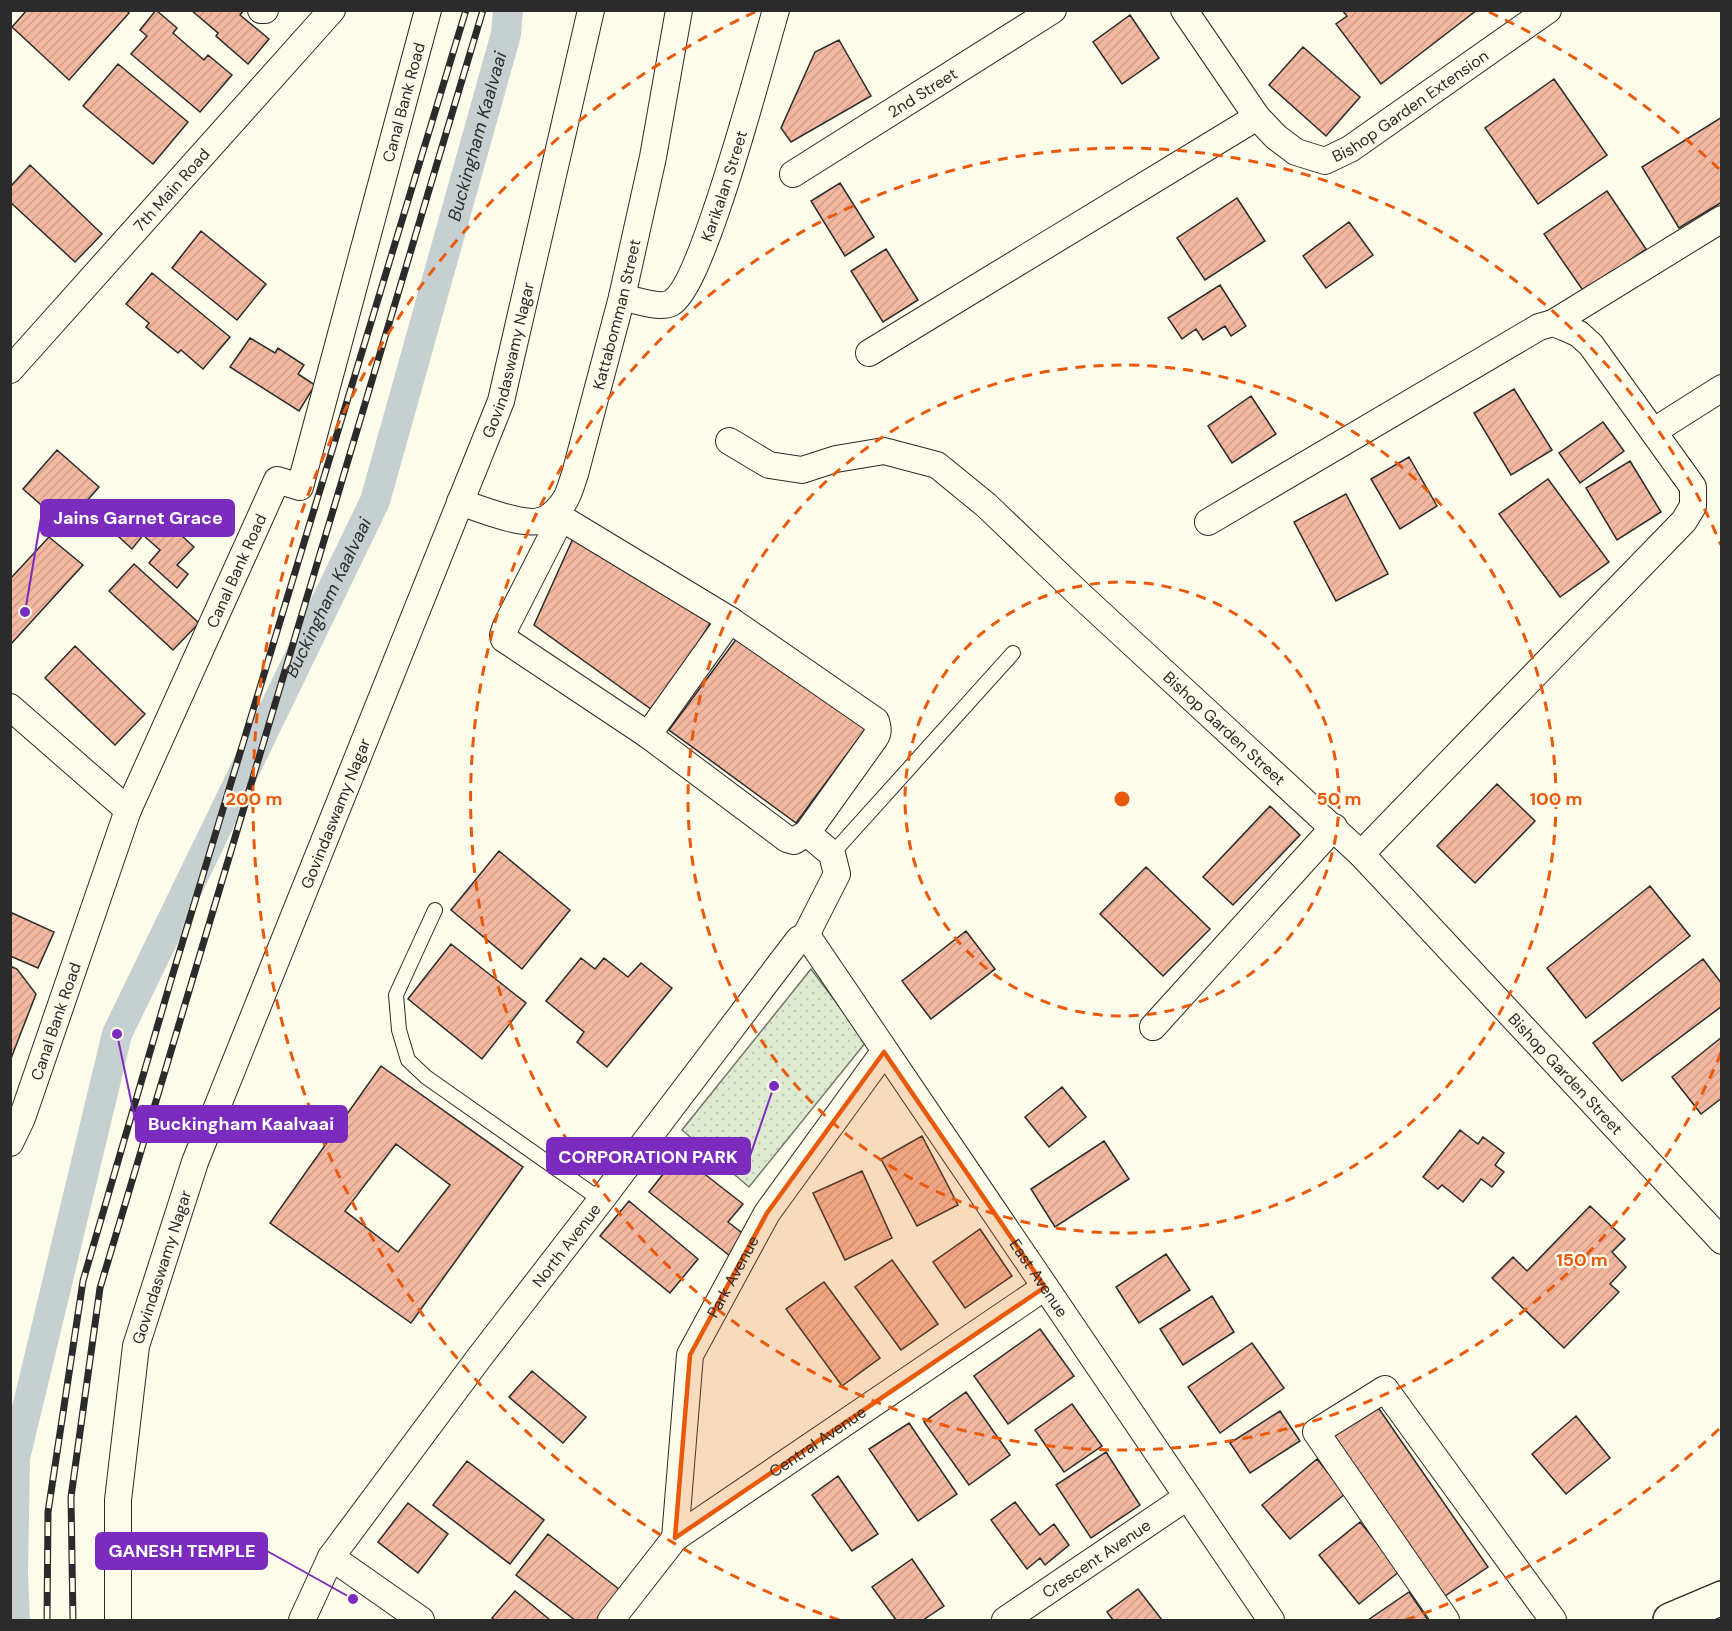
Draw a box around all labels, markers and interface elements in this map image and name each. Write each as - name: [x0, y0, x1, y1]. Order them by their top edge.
- street label: Canal Bank Road: [377, 40, 429, 164]
- street label: Bishop Garden Extension: [1328, 45, 1492, 167]
- water label: Buckingham Kaalvaai: [442, 48, 513, 224]
- street label: 2nd Street: [884, 63, 961, 122]
- street label: Karikalan Street: [696, 128, 752, 244]
- street label: 7th Main Road: [128, 143, 214, 236]
- street label: Kattabomman Street: [587, 237, 645, 392]
- street label: Govindaswamy Nagar: [477, 280, 539, 441]
- callout: Jains Garnet Grace: [41, 500, 234, 536]
- text: Jains Garnet Grace: [53, 506, 223, 530]
- street label: Canal Bank Road: [201, 510, 271, 631]
- water label: Buckingham Kaalvaai: [279, 513, 377, 681]
- street label: Bishop Garden Street: [1159, 666, 1290, 790]
- street label: Govindaswamy Nagar: [296, 735, 375, 892]
- text: 200 m: [226, 787, 282, 811]
- text: 50 m: [1316, 787, 1362, 811]
- text: 100 m: [1529, 787, 1583, 811]
- centre of rings: [1112, 789, 1132, 809]
- street label: Canal Bank Road: [25, 960, 85, 1083]
- street label: Bishop Garden Street: [1504, 1008, 1628, 1139]
- callout: Buckingham Kaalvaai: [136, 1106, 347, 1142]
- text: Buckingham Kaalvaai: [148, 1112, 334, 1136]
- callout: CORPORATION PARK: [547, 1138, 750, 1174]
- text: CORPORATION PARK: [558, 1145, 738, 1169]
- street label: Govindaswamy Nagar: [127, 1187, 196, 1347]
- street label: North Avenue: [527, 1199, 605, 1291]
- street label: Park Avenue: [702, 1232, 763, 1321]
- street label: East Avenue: [1005, 1235, 1073, 1321]
- text: 150 m: [1556, 1248, 1608, 1272]
- street label: Central Avenue: [765, 1401, 870, 1482]
- street label: Crescent Avenue: [1038, 1514, 1154, 1603]
- callout: GANESH TEMPLE: [96, 1533, 267, 1569]
- text: GANESH TEMPLE: [108, 1539, 256, 1563]

